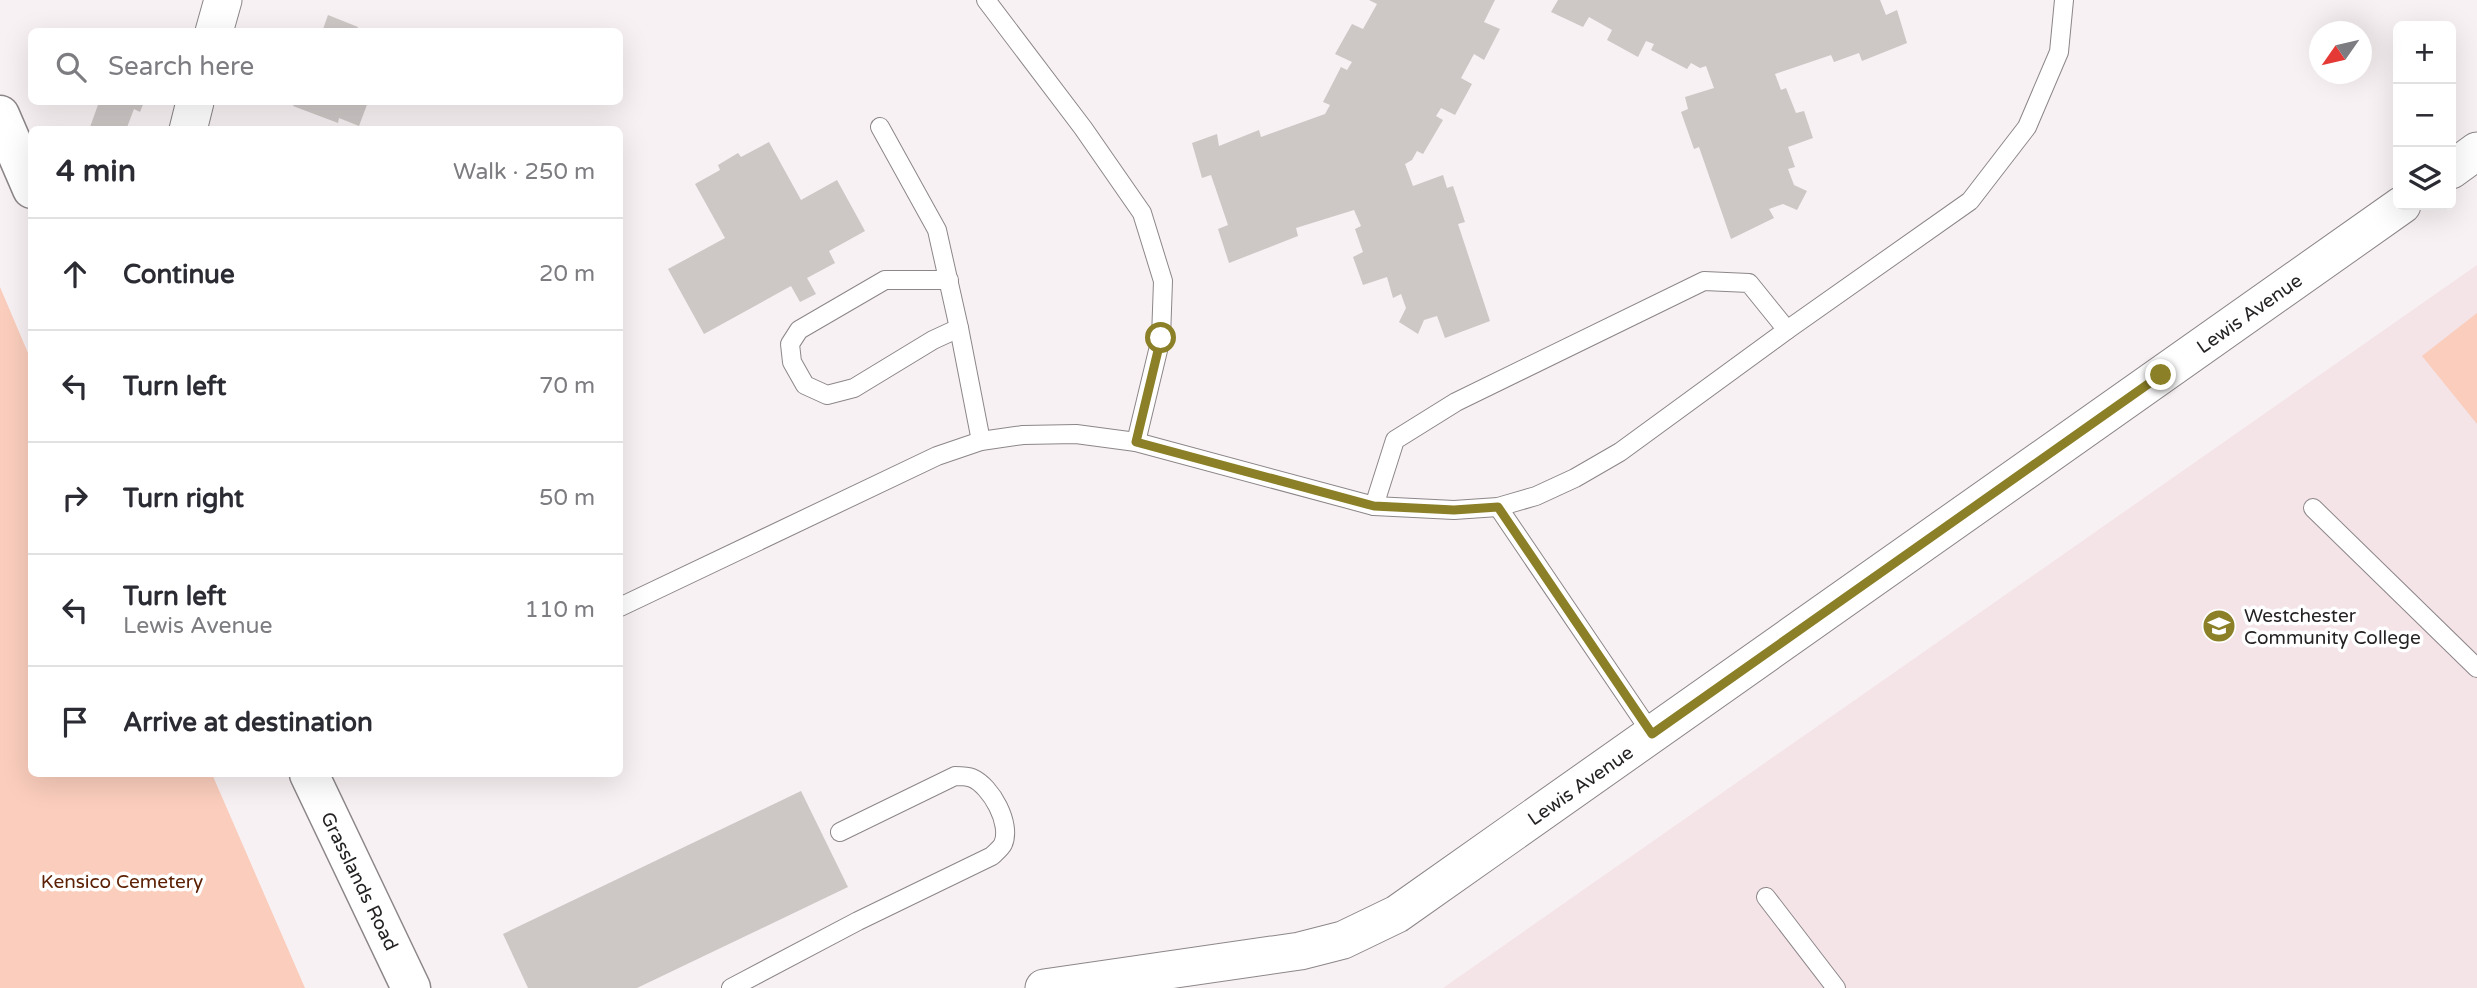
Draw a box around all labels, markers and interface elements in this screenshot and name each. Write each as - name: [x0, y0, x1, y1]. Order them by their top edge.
- north arrow: [2309, 21, 2372, 84]
- map controls: [2393, 21, 2456, 210]
- button: +: [2393, 21, 2456, 84]
- search box: [28, 28, 623, 105]
- icon: search: [52, 48, 90, 86]
- text: Search here: [108, 51, 254, 82]
- button: −: [2393, 84, 2456, 147]
- button: layers: [2393, 147, 2456, 210]
- text: 4 min: [56, 153, 136, 190]
- text: Walk · 250 m: [453, 158, 595, 186]
- icon: ahead: [56, 255, 94, 293]
- text: Continue: [123, 259, 235, 290]
- text: 20 m: [539, 260, 595, 288]
- street label: Lewis Avenue: [2193, 269, 2306, 358]
- route start: [1145, 322, 1176, 353]
- route end: [2145, 359, 2176, 390]
- icon: left: [56, 367, 94, 405]
- text: Turn left: [123, 371, 226, 402]
- text: 70 m: [539, 372, 595, 400]
- icon: right: [56, 479, 94, 517]
- text: Turn right: [123, 483, 244, 514]
- text: 50 m: [539, 484, 595, 512]
- text: Turn left: [123, 581, 226, 612]
- icon: left: [56, 591, 94, 629]
- text: 110 m: [525, 596, 595, 624]
- place label: Westchester Community College: [2244, 605, 2421, 649]
- school or university icon: Westchester Community College: [2200, 607, 2238, 645]
- text: Lewis Avenue: [123, 612, 272, 640]
- icon: arrive: [56, 703, 94, 741]
- text: Arrive at destination: [123, 707, 373, 738]
- street label: Lewis Avenue: [1524, 741, 1637, 830]
- street label: Grasslands Road: [316, 809, 402, 954]
- park label: Kensico Cemetery: [41, 871, 203, 893]

